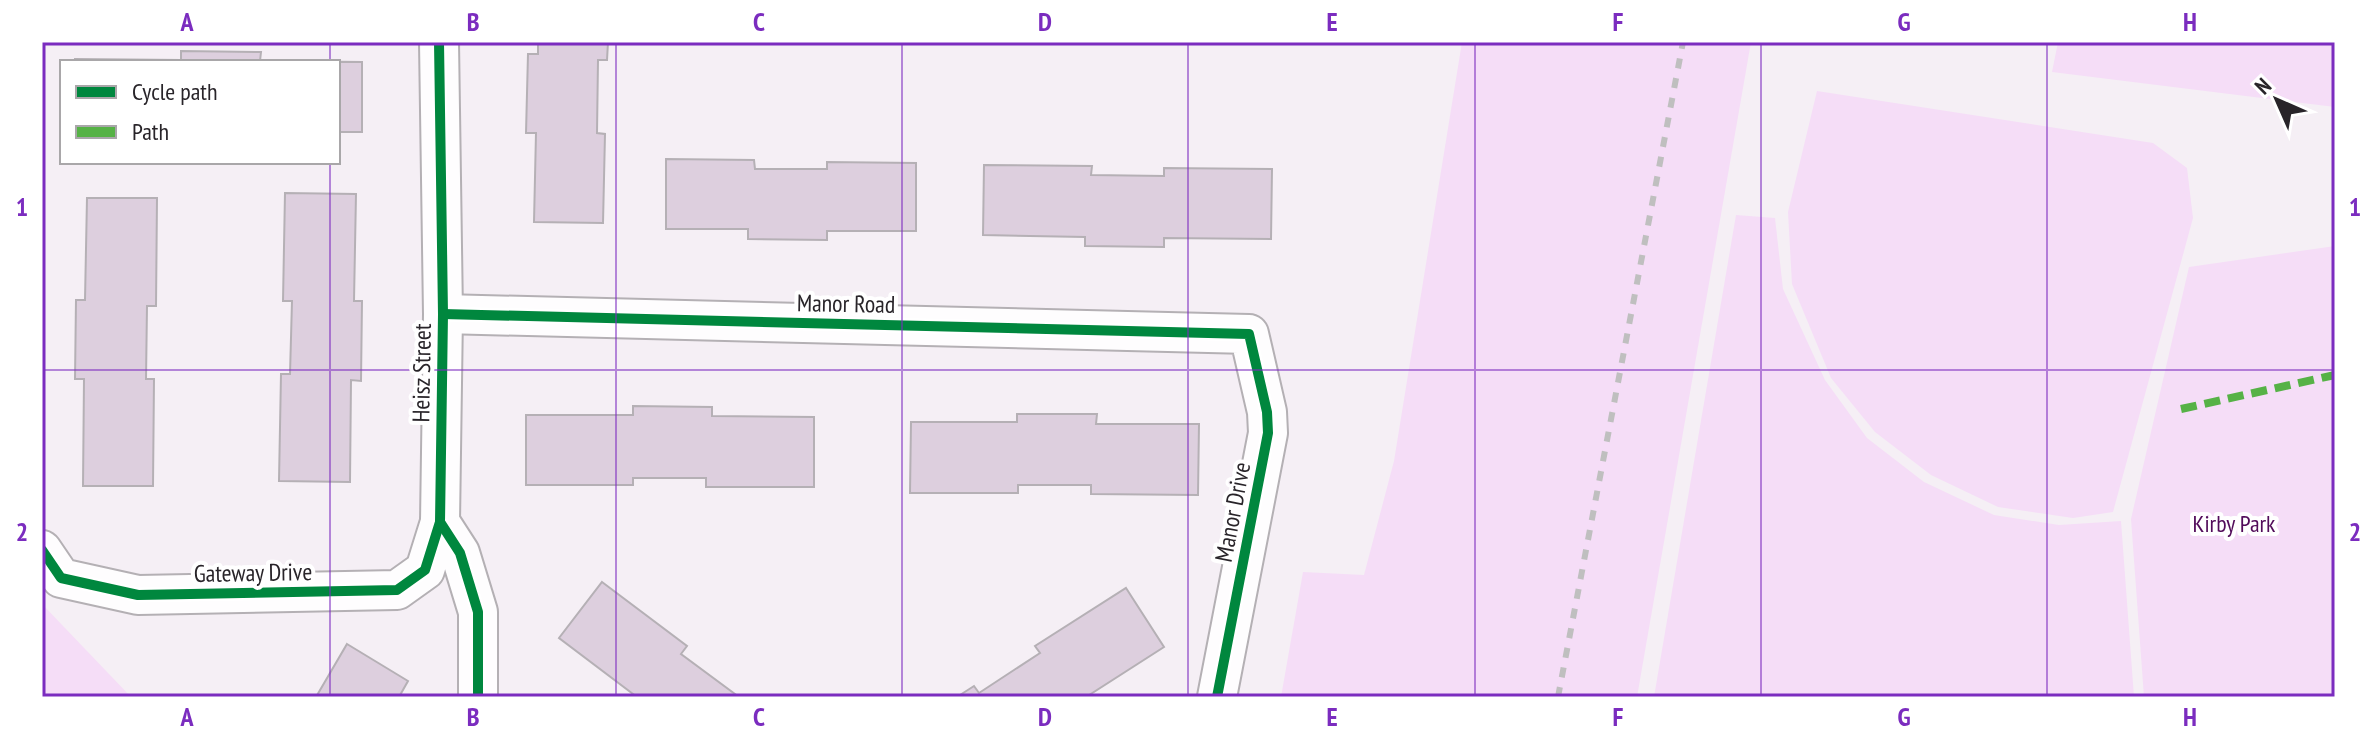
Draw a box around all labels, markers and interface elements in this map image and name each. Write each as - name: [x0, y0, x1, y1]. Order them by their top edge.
- text: A: [179, 5, 194, 38]
- text: B: [467, 5, 480, 38]
- text: C: [753, 5, 765, 38]
- text: D: [1038, 5, 1052, 38]
- text: E: [1326, 5, 1338, 38]
- text: F: [1613, 5, 1624, 38]
- text: G: [1897, 5, 1911, 38]
- text: H: [2183, 5, 2197, 38]
- legend: [60, 60, 340, 164]
- north arrow: [2237, 60, 2317, 140]
- text: N: [2249, 72, 2277, 100]
- text: Cycle path: [132, 76, 218, 107]
- text: Path: [132, 116, 169, 147]
- text: 1: [16, 190, 28, 223]
- text: 1: [2349, 190, 2361, 223]
- street label: Manor Road: [797, 287, 895, 320]
- street label: Heisz Street: [405, 323, 438, 423]
- street label: Manor Drive: [1208, 459, 1257, 564]
- park label: Kirby Park: [2193, 508, 2276, 539]
- text: 2: [16, 515, 28, 548]
- text: 2: [2349, 515, 2361, 548]
- street label: Gateway Drive: [194, 556, 312, 589]
- text: A: [179, 700, 194, 733]
- text: B: [467, 700, 480, 733]
- text: C: [753, 700, 765, 733]
- text: D: [1038, 700, 1052, 733]
- text: E: [1326, 700, 1338, 733]
- text: F: [1613, 700, 1624, 733]
- text: G: [1897, 700, 1911, 733]
- text: H: [2183, 700, 2197, 733]

